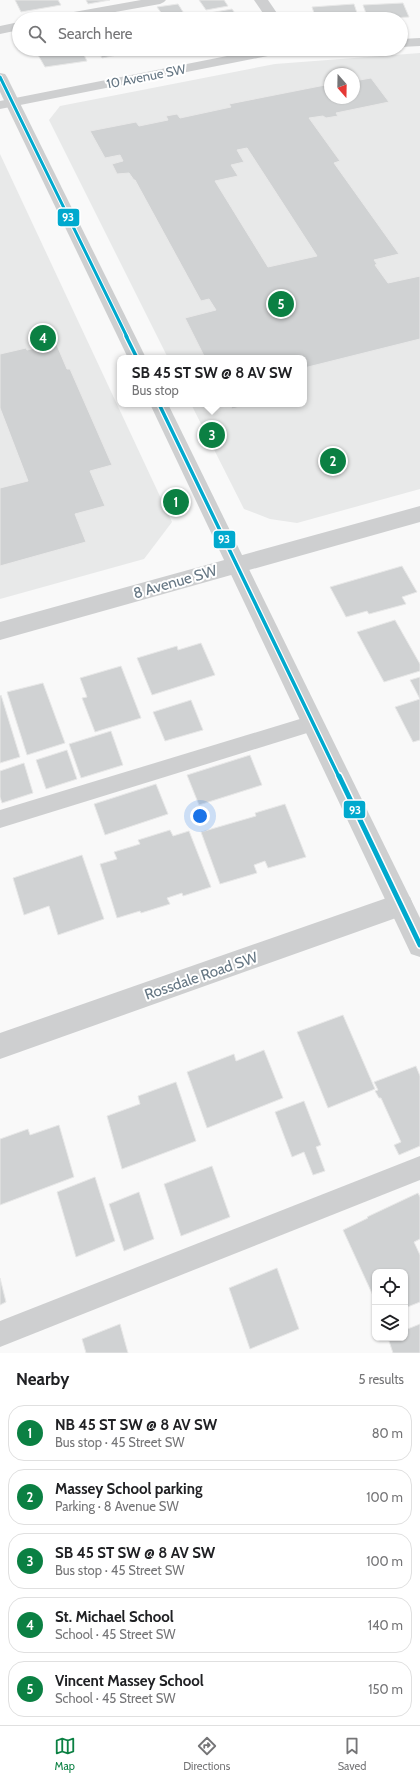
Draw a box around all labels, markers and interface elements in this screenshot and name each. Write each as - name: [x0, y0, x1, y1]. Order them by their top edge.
- search box: [12, 12, 408, 56]
- icon: search: [26, 23, 48, 45]
- text: Search here: [58, 25, 133, 43]
- street label: 10 Avenue SW: [105, 60, 188, 92]
- north arrow: [324, 68, 360, 104]
- line badge: 93: [57, 208, 80, 227]
- text: 93: [62, 210, 74, 224]
- pin: 5: [268, 289, 294, 319]
- pin: 4: [30, 323, 56, 353]
- popup: [117, 355, 307, 407]
- text: SB 45 ST SW @ 8 AV SW: [132, 364, 292, 382]
- text: Bus stop: [132, 382, 179, 398]
- pin: 3: [199, 420, 225, 450]
- pin: 2: [320, 446, 346, 476]
- pin: 1: [163, 487, 189, 517]
- line badge: 93: [213, 530, 236, 549]
- text: 93: [218, 532, 230, 546]
- street label: 8 Avenue SW: [131, 561, 220, 603]
- line badge: 93: [343, 800, 366, 819]
- text: 93: [349, 803, 361, 817]
- your location: [190, 806, 210, 826]
- street label: Rossdale Road SW: [142, 948, 261, 1004]
- map controls: [372, 1269, 408, 1341]
- button: locate: [372, 1269, 408, 1305]
- button: layers: [372, 1305, 408, 1341]
- text: Nearby: [16, 1369, 69, 1389]
- text: 5 results: [358, 1371, 404, 1387]
- text: NB 45 ST SW @ 8 AV SW: [55, 1416, 217, 1434]
- text: 1: [28, 1425, 32, 1441]
- text: 80 m: [372, 1425, 403, 1441]
- text: Bus stop · 45 Street SW: [55, 1434, 185, 1450]
- text: Massey School parking: [55, 1480, 203, 1498]
- text: 2: [27, 1489, 33, 1505]
- text: 100 m: [366, 1489, 403, 1505]
- text: Parking · 8 Avenue SW: [55, 1498, 179, 1514]
- text: SB 45 ST SW @ 8 AV SW: [55, 1544, 215, 1562]
- text: 3: [26, 1553, 34, 1569]
- text: 100 m: [366, 1553, 403, 1569]
- text: Bus stop · 45 Street SW: [55, 1562, 185, 1578]
- text: St. Michael School: [55, 1608, 174, 1626]
- text: 4: [26, 1617, 34, 1633]
- text: 140 m: [368, 1617, 403, 1633]
- text: School · 45 Street SW: [55, 1626, 176, 1642]
- text: Vincent Massey School: [55, 1672, 204, 1690]
- text: 5: [27, 1681, 33, 1697]
- text: 150 m: [368, 1681, 403, 1697]
- text: School · 45 Street SW: [55, 1690, 176, 1706]
- tab: Map: [54, 1735, 76, 1773]
- tab: Directions: [183, 1735, 230, 1773]
- tab: Saved: [338, 1735, 366, 1773]

